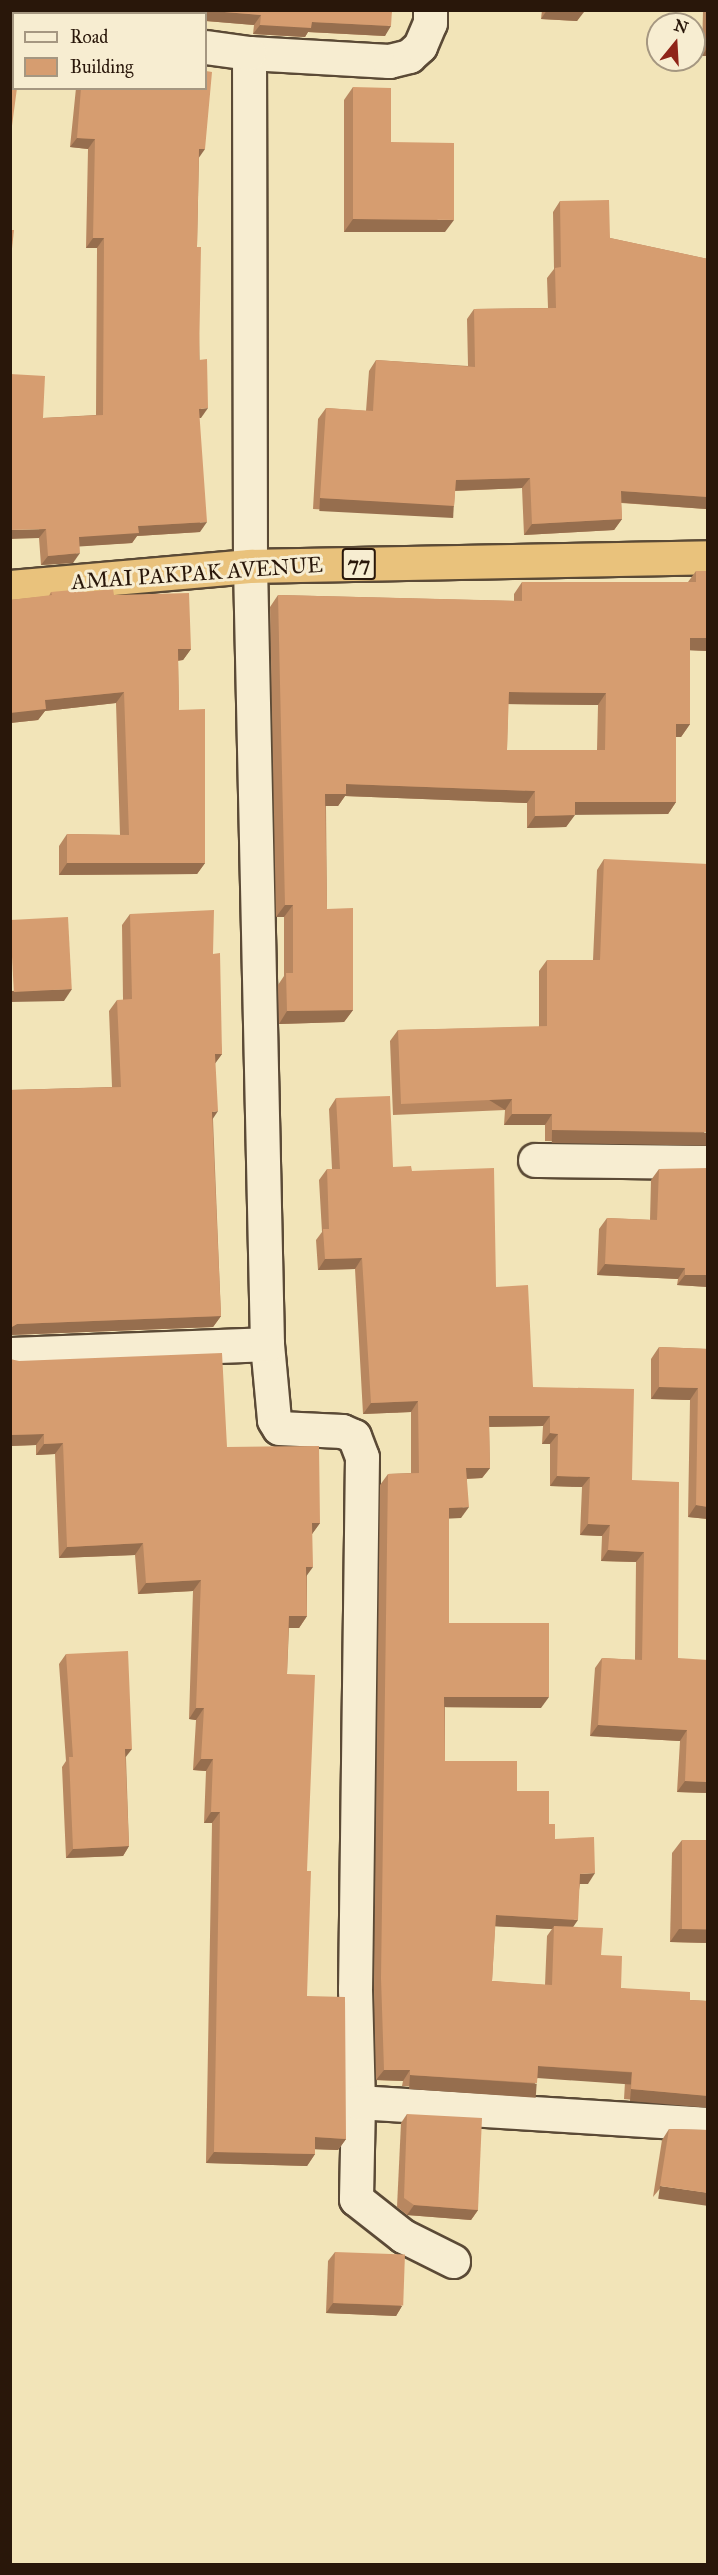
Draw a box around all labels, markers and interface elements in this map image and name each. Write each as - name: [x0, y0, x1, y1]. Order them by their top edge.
- legend: [12, 12, 207, 90]
- north arrow: [646, 12, 706, 72]
- text: N: [672, 15, 690, 37]
- text: Road: [70, 26, 108, 48]
- text: Building: [70, 56, 133, 78]
- road number: 77: [341, 546, 377, 582]
- street label: AMAI PAKPAK AVENUE: [70, 551, 324, 595]

